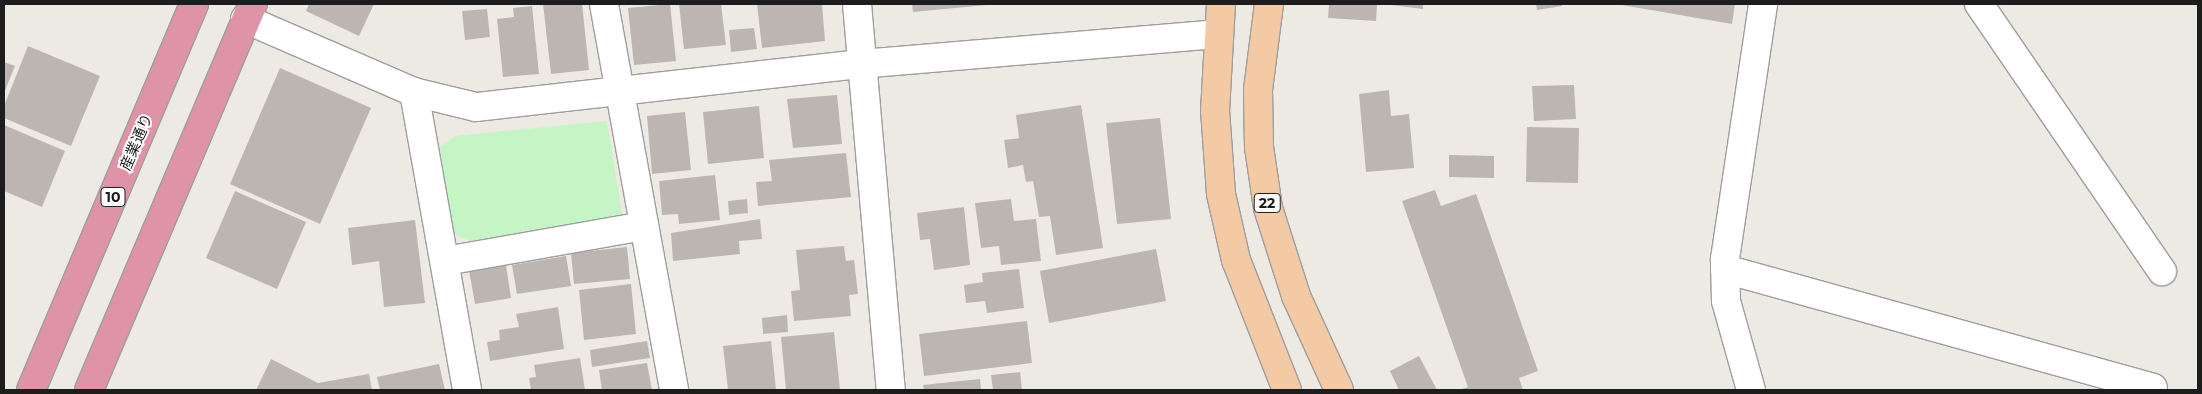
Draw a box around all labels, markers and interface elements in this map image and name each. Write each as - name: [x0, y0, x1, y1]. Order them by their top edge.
- street label: 産業通り: [116, 111, 156, 173]
- road number: 10: [100, 186, 126, 208]
- road number: 22: [1253, 192, 1281, 214]

